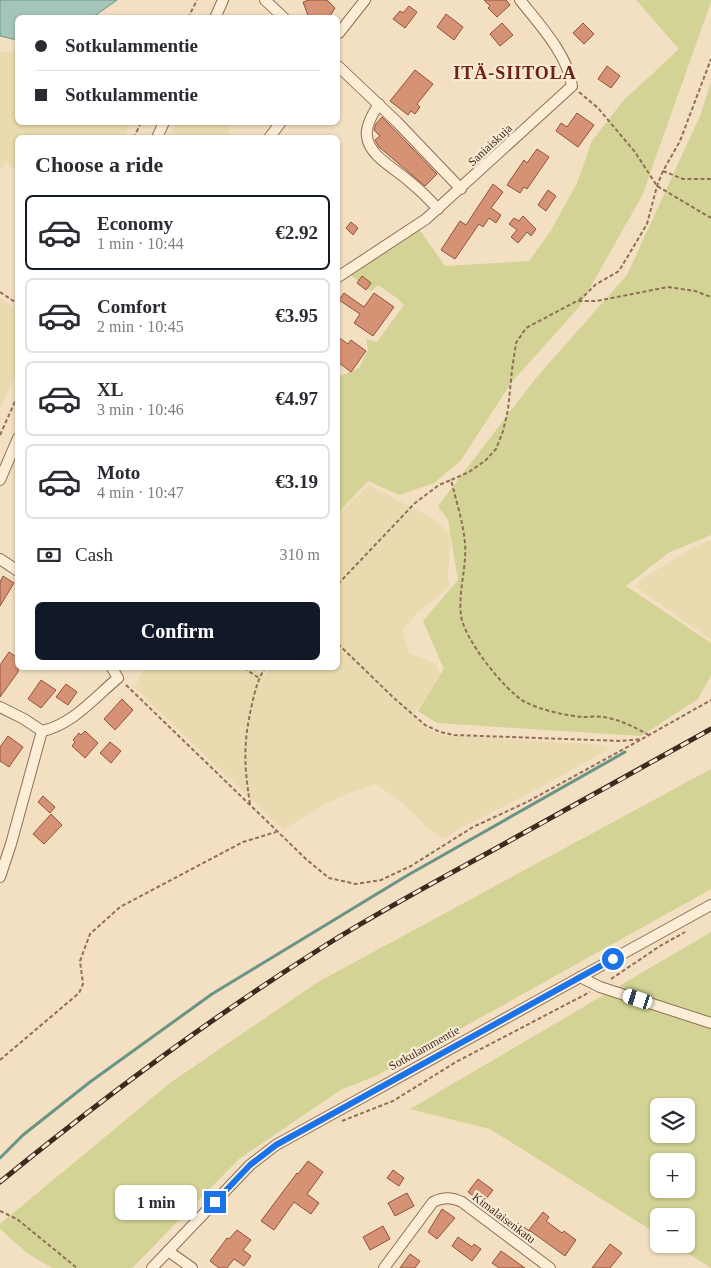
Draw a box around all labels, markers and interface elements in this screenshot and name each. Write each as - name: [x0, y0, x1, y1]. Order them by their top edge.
- text: Sotkulammentie: [65, 35, 198, 56]
- district label: ITÄ-SIITOLA: [453, 63, 577, 83]
- text: Sotkulammentie: [65, 84, 198, 105]
- street label: Saniaiskuja: [465, 121, 515, 169]
- text: Choose a ride: [35, 152, 163, 177]
- icon: car: [37, 210, 82, 255]
- text: Economy: [97, 213, 173, 234]
- text: €2.92: [275, 222, 318, 243]
- text: 1 min · 10:44: [97, 235, 184, 252]
- icon: car: [37, 293, 82, 338]
- text: Comfort: [97, 296, 167, 317]
- text: €3.95: [275, 305, 318, 326]
- text: 2 min · 10:45: [97, 318, 184, 335]
- icon: car: [37, 376, 82, 421]
- text: XL: [97, 379, 123, 400]
- text: €4.97: [275, 388, 318, 409]
- text: 3 min · 10:46: [97, 401, 184, 418]
- icon: car: [37, 459, 82, 504]
- text: Moto: [97, 462, 140, 483]
- text: €3.19: [275, 471, 318, 492]
- text: 4 min · 10:47: [97, 484, 184, 501]
- icon: cash: [35, 541, 63, 569]
- text: Cash: [75, 544, 113, 565]
- text: 310 m: [280, 546, 320, 563]
- button: Confirm: [35, 602, 320, 660]
- route start: [602, 948, 624, 970]
- car: [621, 987, 654, 1011]
- street label: Sotkulammentie: [386, 1023, 462, 1073]
- map controls: [650, 1098, 695, 1253]
- button: layers: [650, 1098, 695, 1143]
- button: +: [650, 1153, 695, 1198]
- callout: 1 min: [115, 1184, 198, 1220]
- street label: Kimalaisenkatu: [470, 1190, 538, 1246]
- route end: [204, 1191, 226, 1213]
- text: 1 min: [137, 1194, 175, 1211]
- button: −: [650, 1208, 695, 1253]

